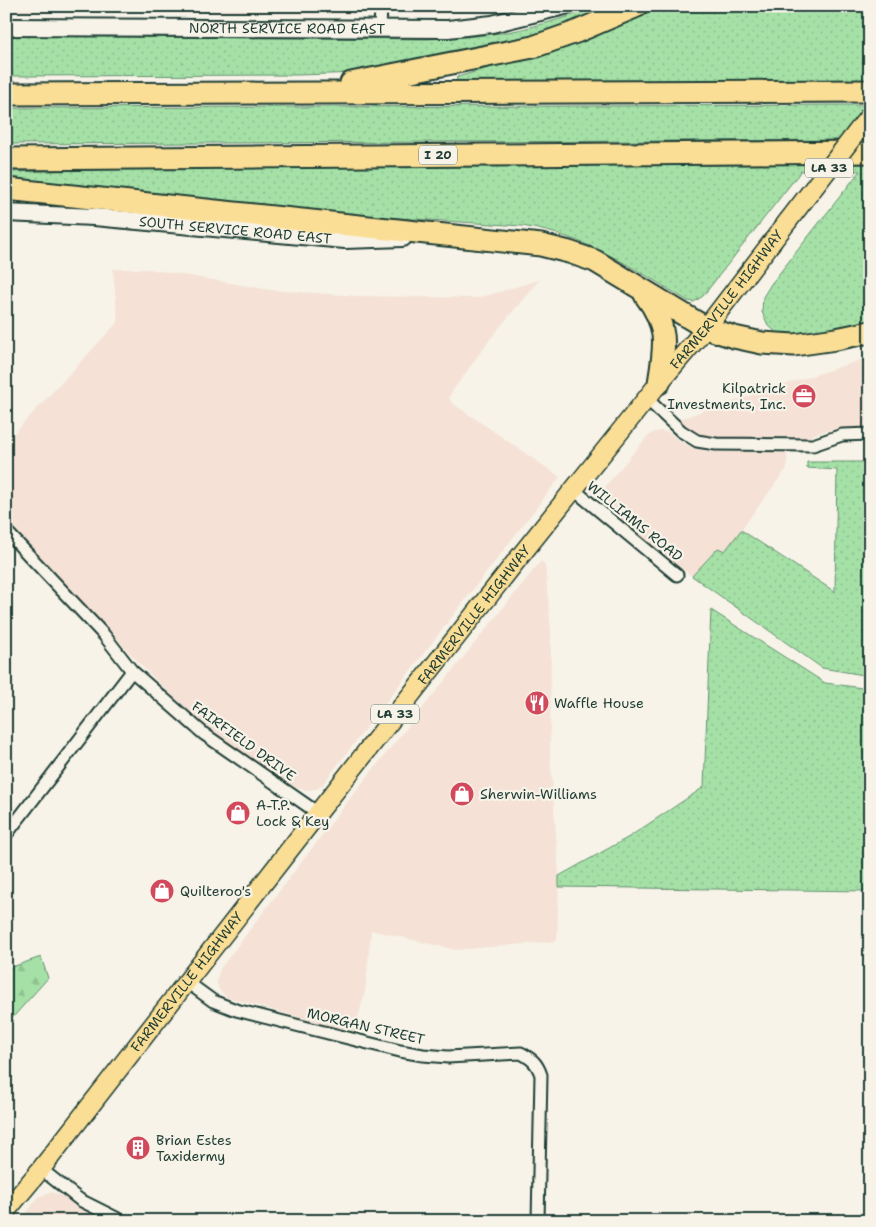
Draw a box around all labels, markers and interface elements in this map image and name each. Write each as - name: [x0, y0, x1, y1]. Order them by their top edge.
- street label: NORTH SERVICE ROAD EAST: [189, 19, 386, 38]
- road number: I 20: [419, 146, 457, 164]
- road number: LA 33: [805, 158, 853, 178]
- street label: SOUTH SERVICE ROAD EAST: [138, 212, 333, 248]
- street label: FARMERVILLE HIGHWAY: [666, 226, 787, 373]
- place label: Kilpatrick Investments, Inc.: [667, 379, 786, 413]
- office icon: Kilpatrick Investments, Inc.: [791, 383, 817, 409]
- street label: WILLIAMS ROAD: [583, 477, 687, 565]
- street label: FARMERVILLE HIGHWAY: [413, 541, 535, 688]
- restaurant icon: Waffle House: [524, 690, 550, 716]
- place label: Waffle House: [554, 694, 644, 712]
- street label: FAIRFIELD DRIVE: [188, 697, 300, 785]
- road number: LA 33: [371, 704, 419, 724]
- shop icon: Sherwin-Williams: [449, 781, 475, 807]
- place label: Sherwin-Williams: [480, 785, 597, 803]
- place label: A-T.P. Lock & Key: [256, 796, 329, 830]
- shop icon: A-T.P. Lock & Key: [225, 800, 251, 826]
- shop icon: Quilteroo's: [149, 878, 175, 904]
- place label: Quilteroo's: [180, 882, 251, 900]
- street label: FARMERVILLE HIGHWAY: [127, 908, 247, 1055]
- street label: MORGAN STREET: [305, 1004, 427, 1048]
- place label: Brian Estes Taxidermy: [156, 1131, 232, 1165]
- building icon: Brian Estes Taxidermy: [125, 1135, 151, 1161]

